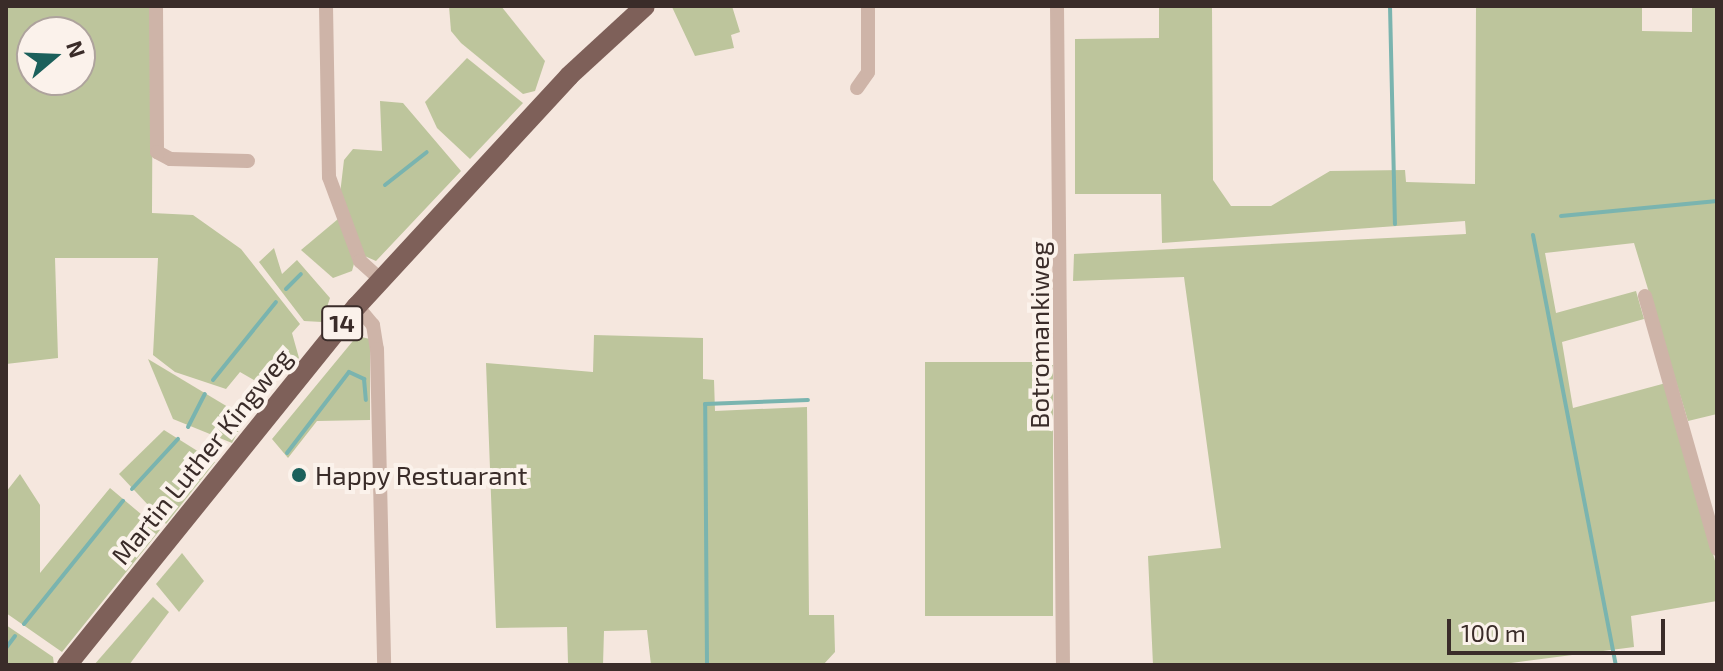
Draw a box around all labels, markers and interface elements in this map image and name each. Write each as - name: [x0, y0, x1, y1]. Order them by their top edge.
- north arrow: [16, 16, 96, 96]
- text: N: [62, 37, 92, 61]
- street label: Botromankiweg: [1023, 241, 1055, 429]
- road number: 14: [320, 303, 364, 343]
- street label: Martin Luther Kingweg: [104, 342, 298, 570]
- place label: Happy Restuarant: [315, 459, 528, 491]
- marker: Happy Restuarant: [290, 466, 308, 484]
- scale bar: [1451, 603, 1669, 653]
- text: 100 m: [1461, 618, 1526, 647]

